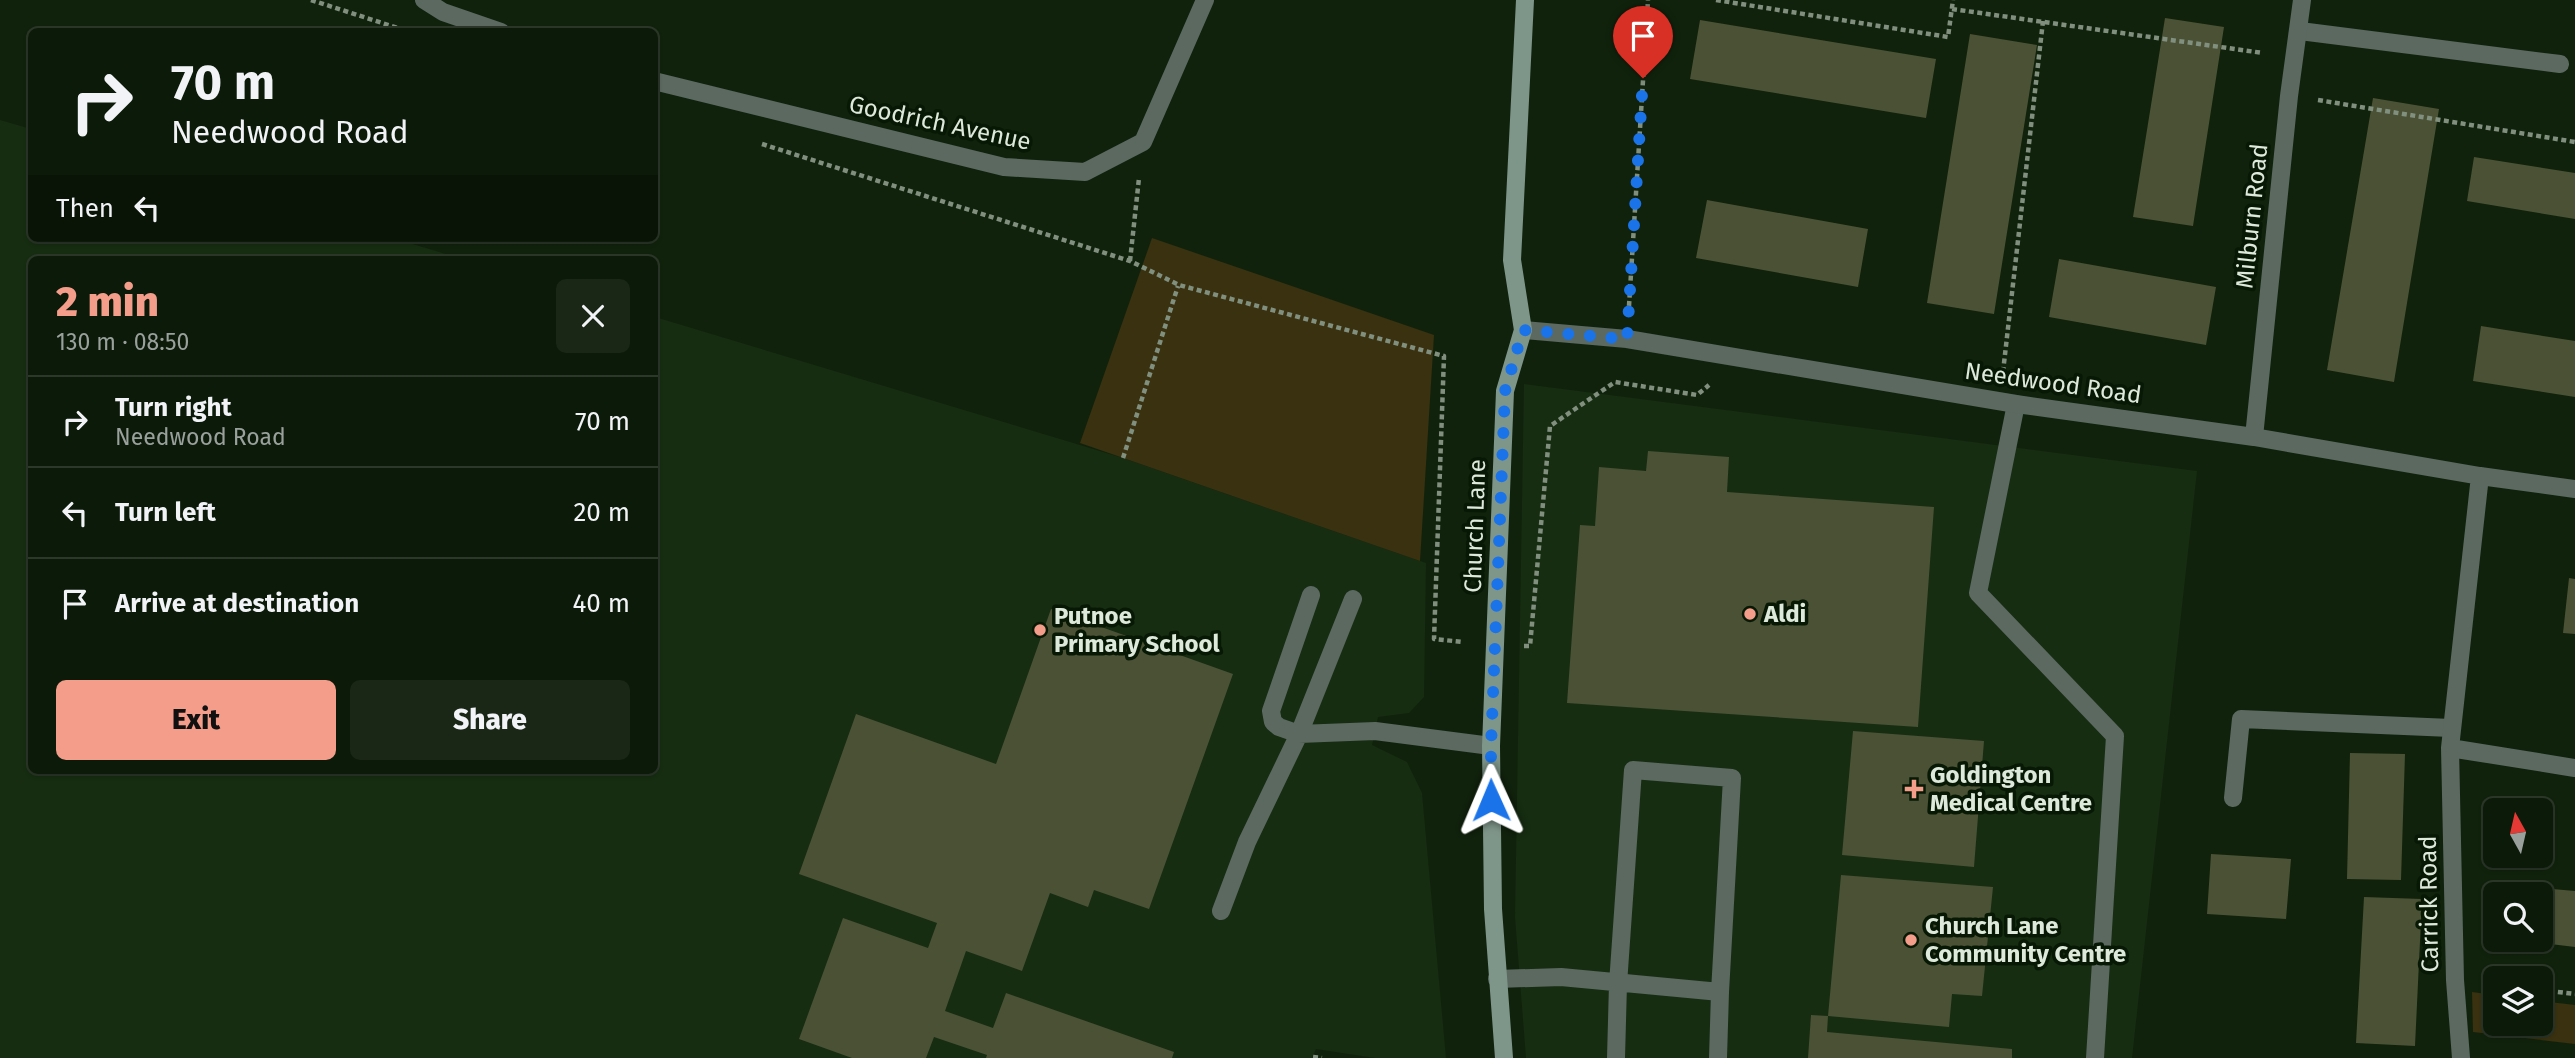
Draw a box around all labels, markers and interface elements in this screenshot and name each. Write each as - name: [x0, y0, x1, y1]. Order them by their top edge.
- pin: [1613, 6, 1673, 78]
- icon: arrive: [1624, 17, 1662, 55]
- text: 70 m: [171, 53, 275, 112]
- icon: right: [56, 56, 147, 147]
- street label: Goodrich Avenue: [847, 90, 1033, 156]
- text: Needwood Road: [171, 113, 409, 151]
- street label: Milburn Road: [2230, 142, 2274, 290]
- icon: left: [128, 189, 166, 227]
- text: Then: [56, 193, 114, 224]
- text: 2 min: [56, 277, 159, 327]
- button: close: [556, 279, 630, 353]
- text: 130 m · 08:50: [56, 328, 189, 356]
- street label: Needwood Road: [1963, 357, 2143, 409]
- text: Turn right: [115, 392, 232, 423]
- icon: right: [56, 403, 94, 441]
- text: 70 m: [575, 406, 630, 437]
- text: Needwood Road: [115, 423, 286, 451]
- street label: Church Lane: [1459, 459, 1491, 593]
- icon: left: [56, 494, 94, 532]
- text: Turn left: [115, 497, 216, 528]
- text: 20 m: [573, 497, 630, 528]
- icon: arrive: [56, 585, 94, 623]
- text: Arrive at destination: [115, 588, 359, 619]
- text: 40 m: [572, 588, 630, 619]
- place label: Aldi: [1763, 600, 1806, 628]
- place label: Putnoe Primary School: [1054, 602, 1221, 658]
- marker: Aldi: [1742, 606, 1758, 622]
- marker: Putnoe Primary School: [1032, 622, 1048, 638]
- button: Exit: [56, 680, 336, 760]
- button: Share: [350, 680, 630, 760]
- place label: Goldington Medical Centre: [1930, 761, 2092, 817]
- position arrow: [1454, 763, 1528, 837]
- marker: Goldington Medical Centre: [1904, 779, 1924, 799]
- north arrow: [2483, 798, 2553, 868]
- map controls: [2483, 798, 2553, 1036]
- street label: Carrick Road: [2414, 835, 2444, 973]
- button: search: [2483, 882, 2553, 952]
- place label: Church Lane Community Centre: [1925, 912, 2126, 968]
- marker: Church Lane Community Centre: [1903, 932, 1919, 948]
- button: layers: [2483, 966, 2553, 1036]

